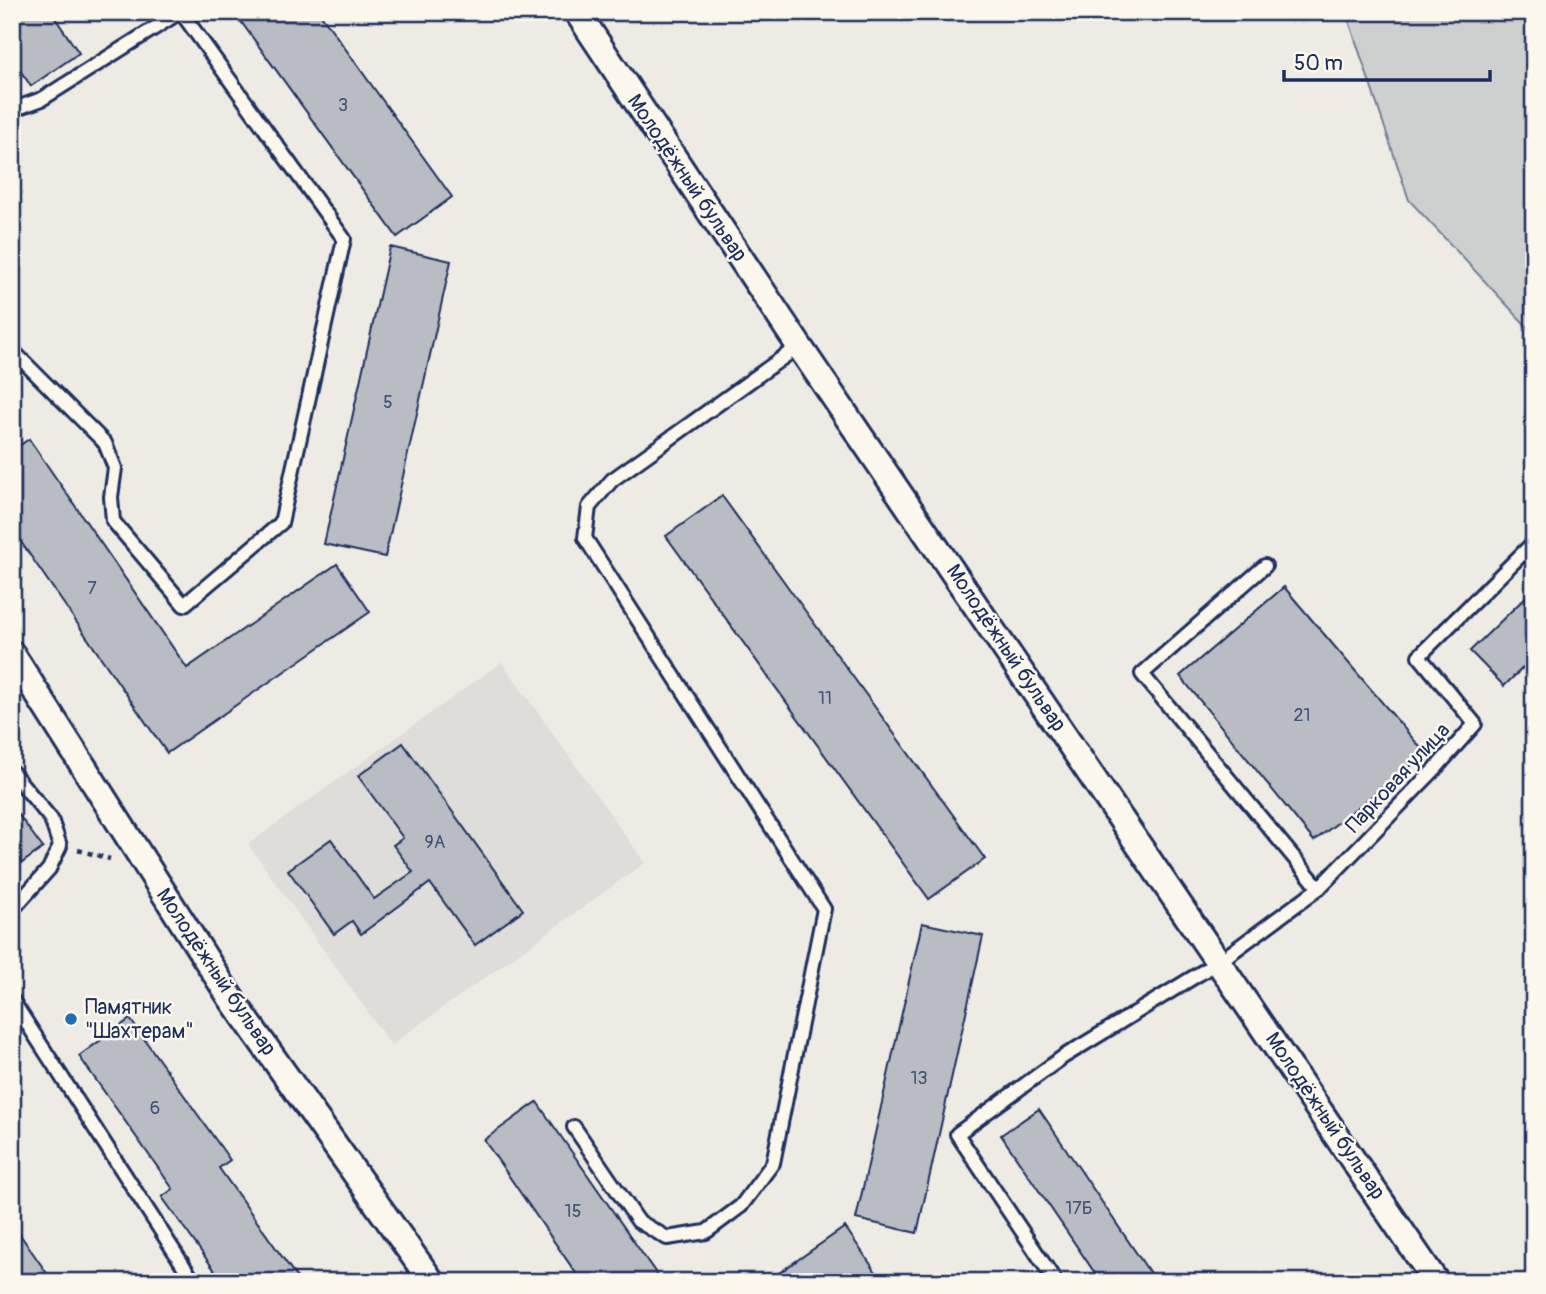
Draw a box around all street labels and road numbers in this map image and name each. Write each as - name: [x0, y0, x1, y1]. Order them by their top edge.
- street label: Молодёжный бульвар: [621, 89, 753, 267]
- street label: Молодёжный бульвар: [940, 559, 1072, 737]
- street label: Парковая улица: [1340, 717, 1456, 839]
- street label: Молодёжный бульвар: [150, 883, 282, 1061]
- street label: Молодёжный бульвар: [1259, 1027, 1391, 1205]

